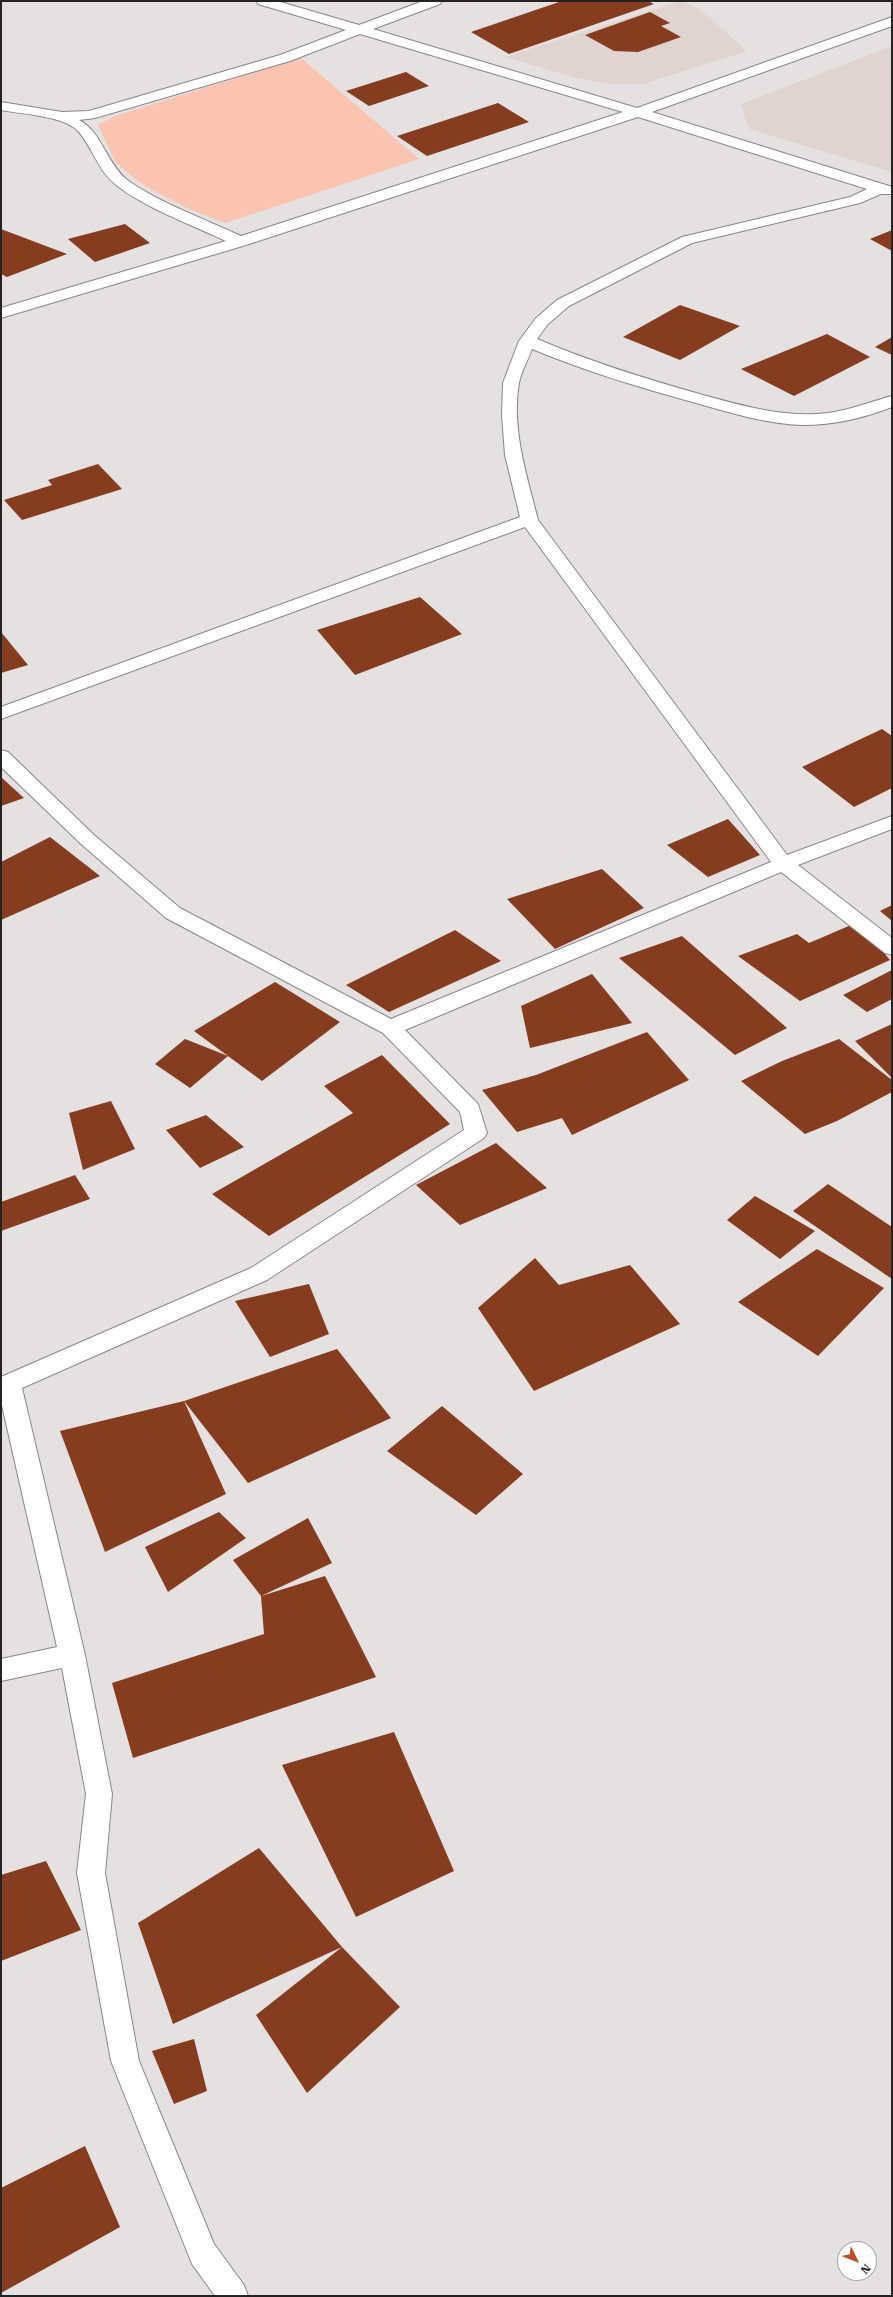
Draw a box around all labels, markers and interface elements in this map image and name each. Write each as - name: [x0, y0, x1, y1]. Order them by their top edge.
- north arrow: [837, 2241, 877, 2281]
- text: N: [858, 2261, 873, 2276]

